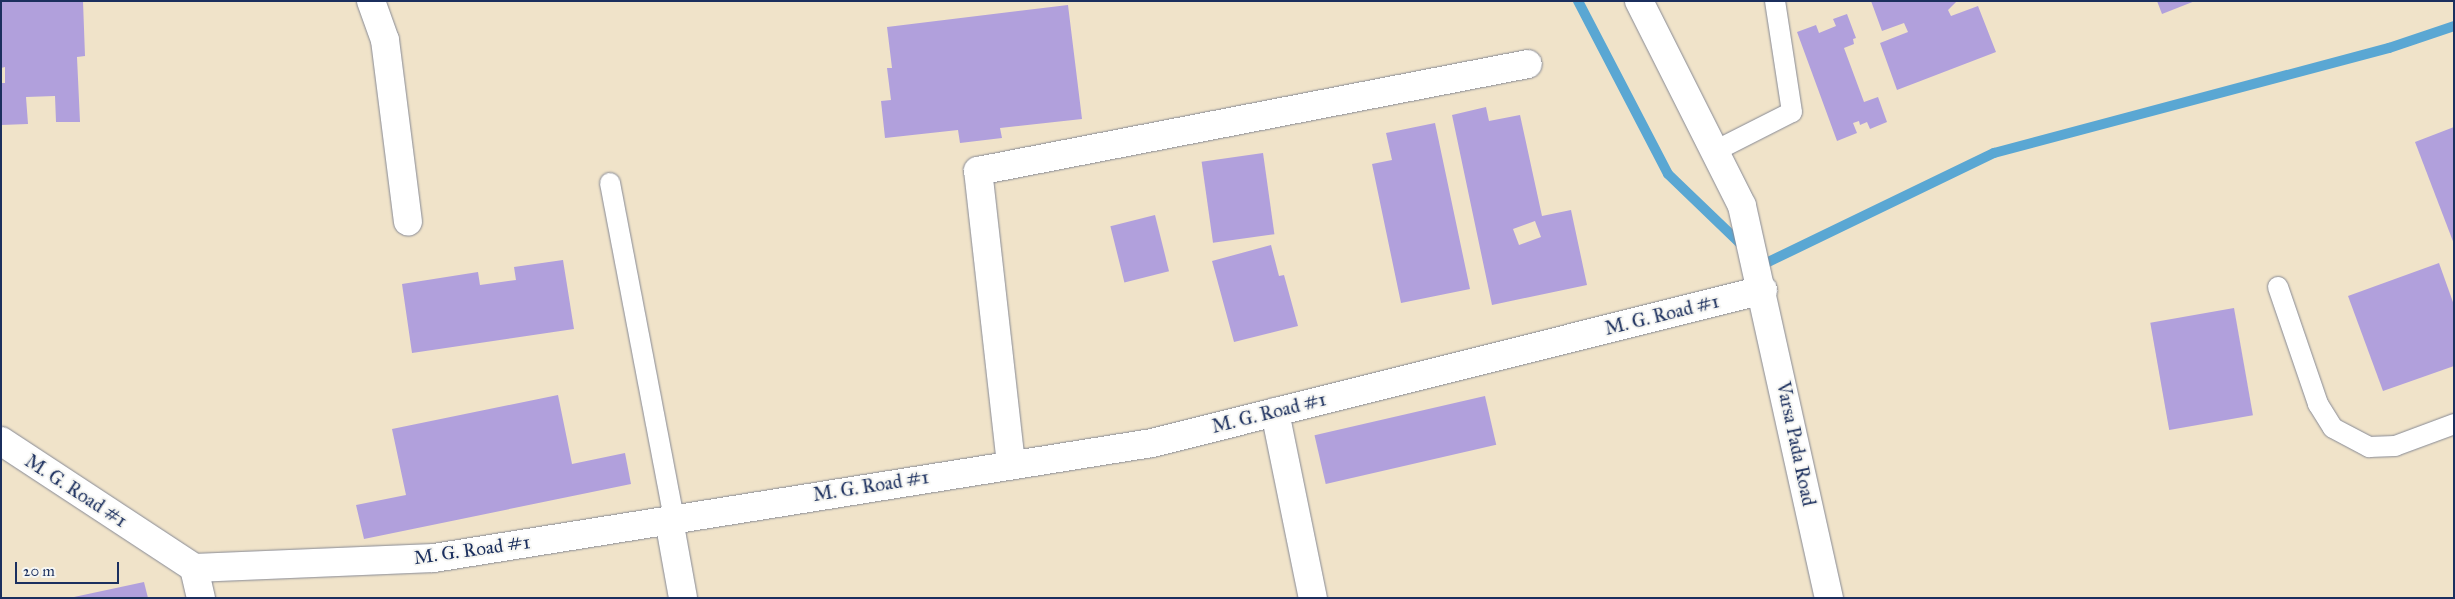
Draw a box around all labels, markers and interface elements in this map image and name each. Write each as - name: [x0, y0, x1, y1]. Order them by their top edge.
- street label: M. G. Road #1: [1602, 290, 1722, 340]
- street label: Varsa Pada Road: [1772, 380, 1820, 508]
- street label: M. G. Road #1: [1209, 388, 1329, 438]
- street label: M. G. Road #1: [21, 450, 131, 532]
- street label: M. G. Road #1: [811, 466, 931, 506]
- street label: M. G. Road #1: [412, 531, 532, 569]
- scale bar: [18, 552, 121, 584]
- text: 20 m: [23, 562, 55, 580]

